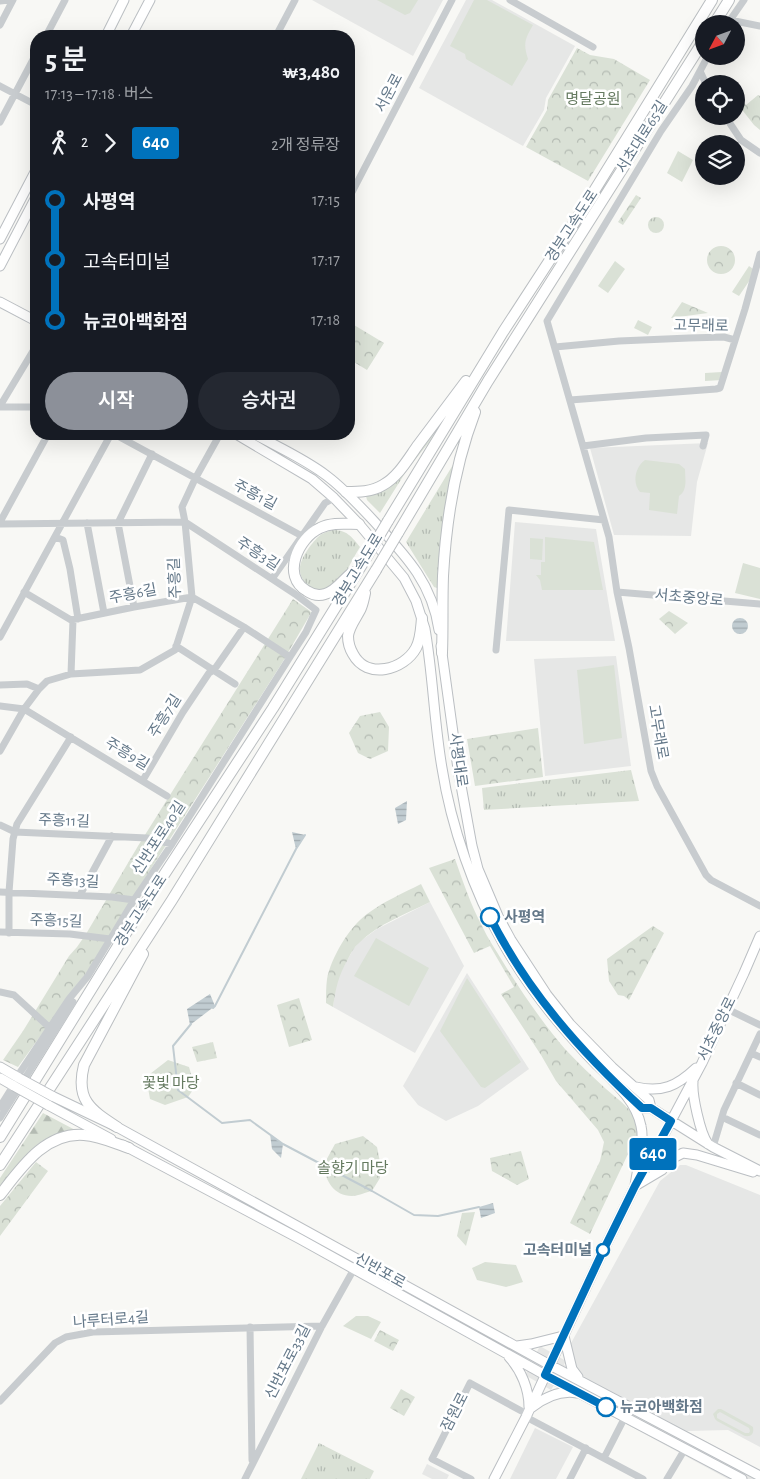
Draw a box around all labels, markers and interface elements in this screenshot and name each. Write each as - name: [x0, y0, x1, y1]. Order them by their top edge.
- north arrow: [695, 15, 745, 65]
- map controls: [695, 15, 745, 185]
- text: 5 분: [45, 47, 87, 75]
- text: ₩3,480: [282, 63, 340, 82]
- street label: 서운로: [372, 71, 405, 115]
- button: locate: [695, 75, 745, 125]
- text: 17:13 – 17:18 · 버스: [45, 86, 153, 102]
- park label: 명달공원: [565, 91, 621, 107]
- street label: 서초대로65길: [613, 98, 670, 176]
- icon: walk: [45, 129, 73, 157]
- icon: forward: [96, 129, 124, 157]
- text: 2: [81, 134, 88, 150]
- text: 640: [142, 134, 169, 152]
- button: layers: [695, 135, 745, 185]
- text: 2개 정류장: [271, 137, 340, 153]
- street label: 경부고속도로: [542, 187, 601, 265]
- text: 17:15: [312, 192, 340, 208]
- text: 사평역: [83, 193, 135, 212]
- text: 17:17: [312, 252, 340, 268]
- text: 고속터미널: [83, 253, 170, 272]
- text: 17:18: [311, 312, 340, 328]
- text: 뉴코아백화점: [83, 313, 188, 332]
- street label: 고무래로: [673, 317, 729, 334]
- button: 시작: [45, 372, 188, 430]
- button: 승차권: [198, 372, 340, 430]
- street label: 주흥1길: [231, 477, 280, 513]
- street label: 경부고속도로: [329, 530, 386, 609]
- street label: 주흥3길: [234, 534, 283, 573]
- street label: 주흥길: [166, 557, 183, 599]
- street label: 주흥6길: [108, 581, 158, 606]
- street label: 서초중앙로: [654, 587, 724, 608]
- street label: 주흥7길: [145, 691, 184, 740]
- street label: 고무래로: [646, 703, 671, 760]
- street label: 사평대로: [447, 731, 470, 788]
- street label: 주흥9길: [102, 734, 152, 773]
- street label: 신반포로40길: [129, 798, 188, 877]
- street label: 주흥11길: [38, 812, 90, 829]
- street label: 주흥13길: [46, 871, 100, 890]
- street label: 경부고속도로: [111, 872, 170, 950]
- marker: 사평역: [480, 907, 500, 927]
- place label: 사평역: [504, 909, 545, 925]
- street label: 주흥15길: [29, 912, 83, 929]
- street label: 서초중앙로: [694, 994, 739, 1063]
- park label: 꽃빛 마당: [142, 1075, 200, 1091]
- line badge: 640: [624, 1138, 682, 1170]
- text: 640: [639, 1145, 667, 1163]
- park label: 솔향기 마당: [317, 1160, 389, 1176]
- place label: 고속터미널: [523, 1242, 592, 1258]
- marker: 고속터미널: [596, 1243, 610, 1257]
- street label: 신반포로: [352, 1250, 408, 1291]
- street label: 나루터로4길: [72, 1309, 150, 1330]
- street label: 신반포로33길: [262, 1322, 313, 1402]
- street label: 잠원로: [438, 1390, 471, 1434]
- marker: 뉴코아백화점: [596, 1397, 616, 1417]
- place label: 뉴코아백화점: [620, 1399, 703, 1415]

